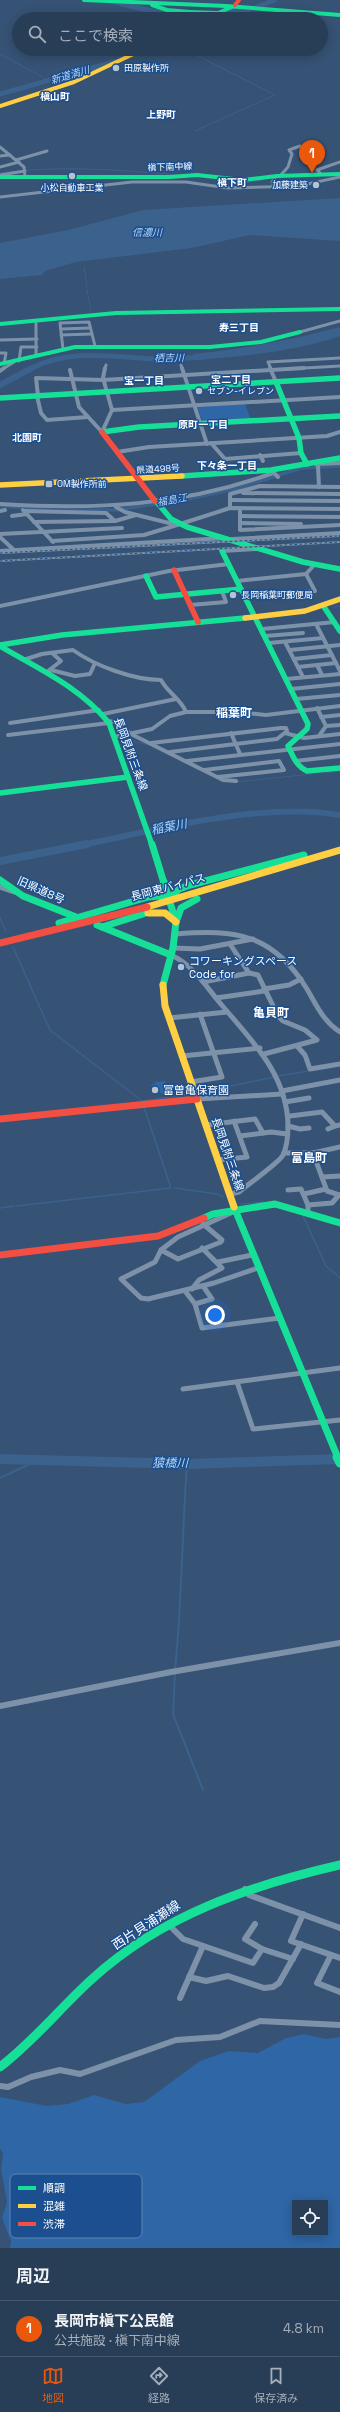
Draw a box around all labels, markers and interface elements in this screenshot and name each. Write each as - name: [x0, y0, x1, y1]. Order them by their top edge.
- search box: [12, 12, 328, 56]
- icon: search: [26, 23, 48, 45]
- text: ここで検索: [58, 26, 133, 45]
- place label: 田原製作所: [124, 62, 169, 74]
- water label: 新道満川: [49, 63, 92, 87]
- marker: 田原製作所: [111, 63, 121, 73]
- district label: 槇山町: [40, 90, 70, 103]
- district label: 上野町: [146, 108, 176, 121]
- pin: 1: [299, 140, 325, 173]
- street label: 槇下南中線: [147, 160, 194, 174]
- marker: 小松自動車工業: [67, 171, 77, 181]
- district label: 槇下町: [217, 176, 247, 189]
- place label: 加藤建築: [272, 179, 308, 191]
- marker: 加藤建築: [311, 180, 321, 190]
- place label: 小松自動車工業: [40, 182, 104, 194]
- water label: 信濃川: [132, 226, 163, 239]
- district label: 寿三丁目: [219, 321, 259, 334]
- water label: 栖吉川: [154, 351, 185, 365]
- district label: 宝二丁目: [211, 373, 251, 386]
- district label: 宝一丁目: [124, 374, 164, 387]
- place label: セブン-イレブン: [207, 385, 274, 397]
- marker: セブン-イレブン: [194, 386, 204, 396]
- district label: 原町一丁目: [178, 418, 228, 431]
- district label: 北園町: [12, 431, 42, 444]
- district label: 下々条一丁目: [197, 459, 257, 472]
- street label: 県道498号: [136, 462, 180, 476]
- place label: OM製作所前: [57, 478, 107, 490]
- marker: OM製作所前: [44, 479, 54, 489]
- water label: 福島江: [156, 491, 189, 509]
- place label: 長岡稲葉町郵便局: [241, 589, 313, 601]
- marker: 長岡稲葉町郵便局: [228, 590, 238, 600]
- district label: 稲葉町: [216, 705, 252, 721]
- street label: 長岡見附三条線: [111, 715, 151, 793]
- water label: 稲葉川: [150, 815, 190, 838]
- street label: 長岡東バイパス: [129, 870, 207, 904]
- street label: 旧県道8号: [15, 873, 67, 907]
- place label: コワーキングスペース Code for: [189, 954, 297, 981]
- marker: コワーキングスペース Code for: [176, 962, 186, 972]
- district label: 亀貝町: [253, 1005, 289, 1021]
- place label: 富曽亀保育園: [163, 1083, 229, 1097]
- marker: 富曽亀保育園: [150, 1085, 160, 1095]
- street label: 長岡見附三条線: [209, 1115, 247, 1193]
- district label: 富島町: [291, 1150, 327, 1166]
- your location: [205, 1305, 225, 1325]
- water label: 猿橋川: [152, 1455, 190, 1471]
- street label: 西片貝浦瀬線: [109, 1897, 183, 1953]
- legend: [10, 2174, 142, 2238]
- text: 順調: [43, 2181, 65, 2195]
- text: 混雑: [43, 2199, 65, 2213]
- map controls: [292, 2200, 328, 2236]
- button: locate: [292, 2200, 328, 2236]
- text: 渋滞: [43, 2217, 65, 2231]
- text: 周辺: [16, 2265, 50, 2287]
- text: 長岡市槇下公民館: [54, 2311, 174, 2330]
- text: 1: [26, 2320, 32, 2337]
- text: 4.8 km: [283, 2320, 324, 2337]
- text: 公共施設 · 槇下南中線: [54, 2332, 180, 2349]
- tab: 地図: [42, 2365, 64, 2405]
- tab: 経路: [148, 2365, 170, 2405]
- tab: 保存済み: [254, 2365, 298, 2405]

